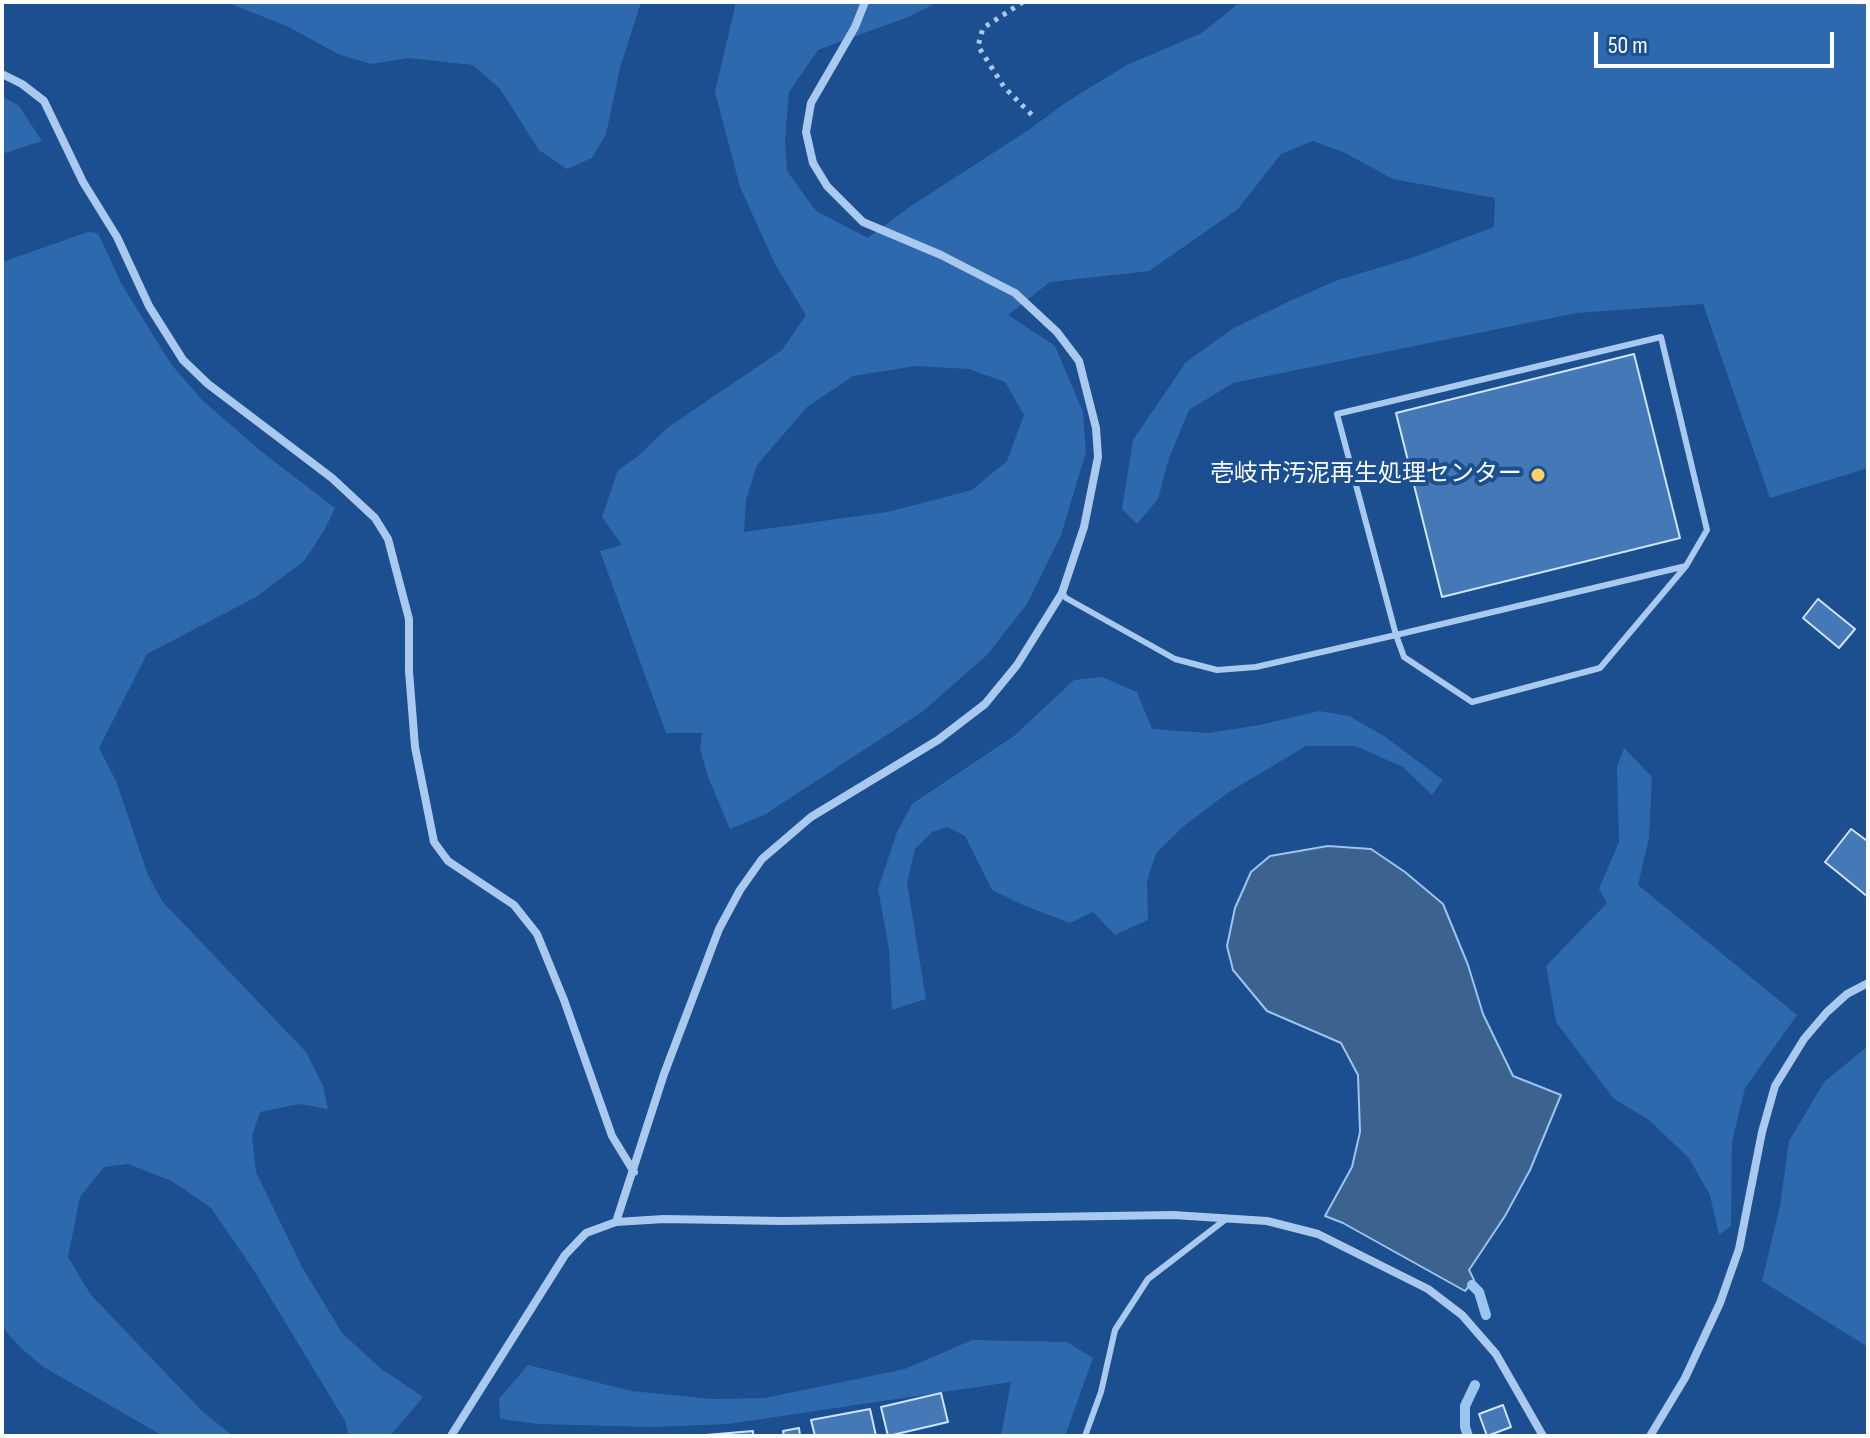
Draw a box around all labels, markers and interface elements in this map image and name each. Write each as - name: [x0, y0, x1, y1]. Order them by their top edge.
- scale bar: [1598, 16, 1838, 66]
- text: 50 m: [1608, 31, 1648, 60]
- place label: 壱岐市汚泥再生処理センター: [1210, 461, 1522, 489]
- marker: 壱岐市汚泥再生処理センター: [1529, 466, 1547, 484]

